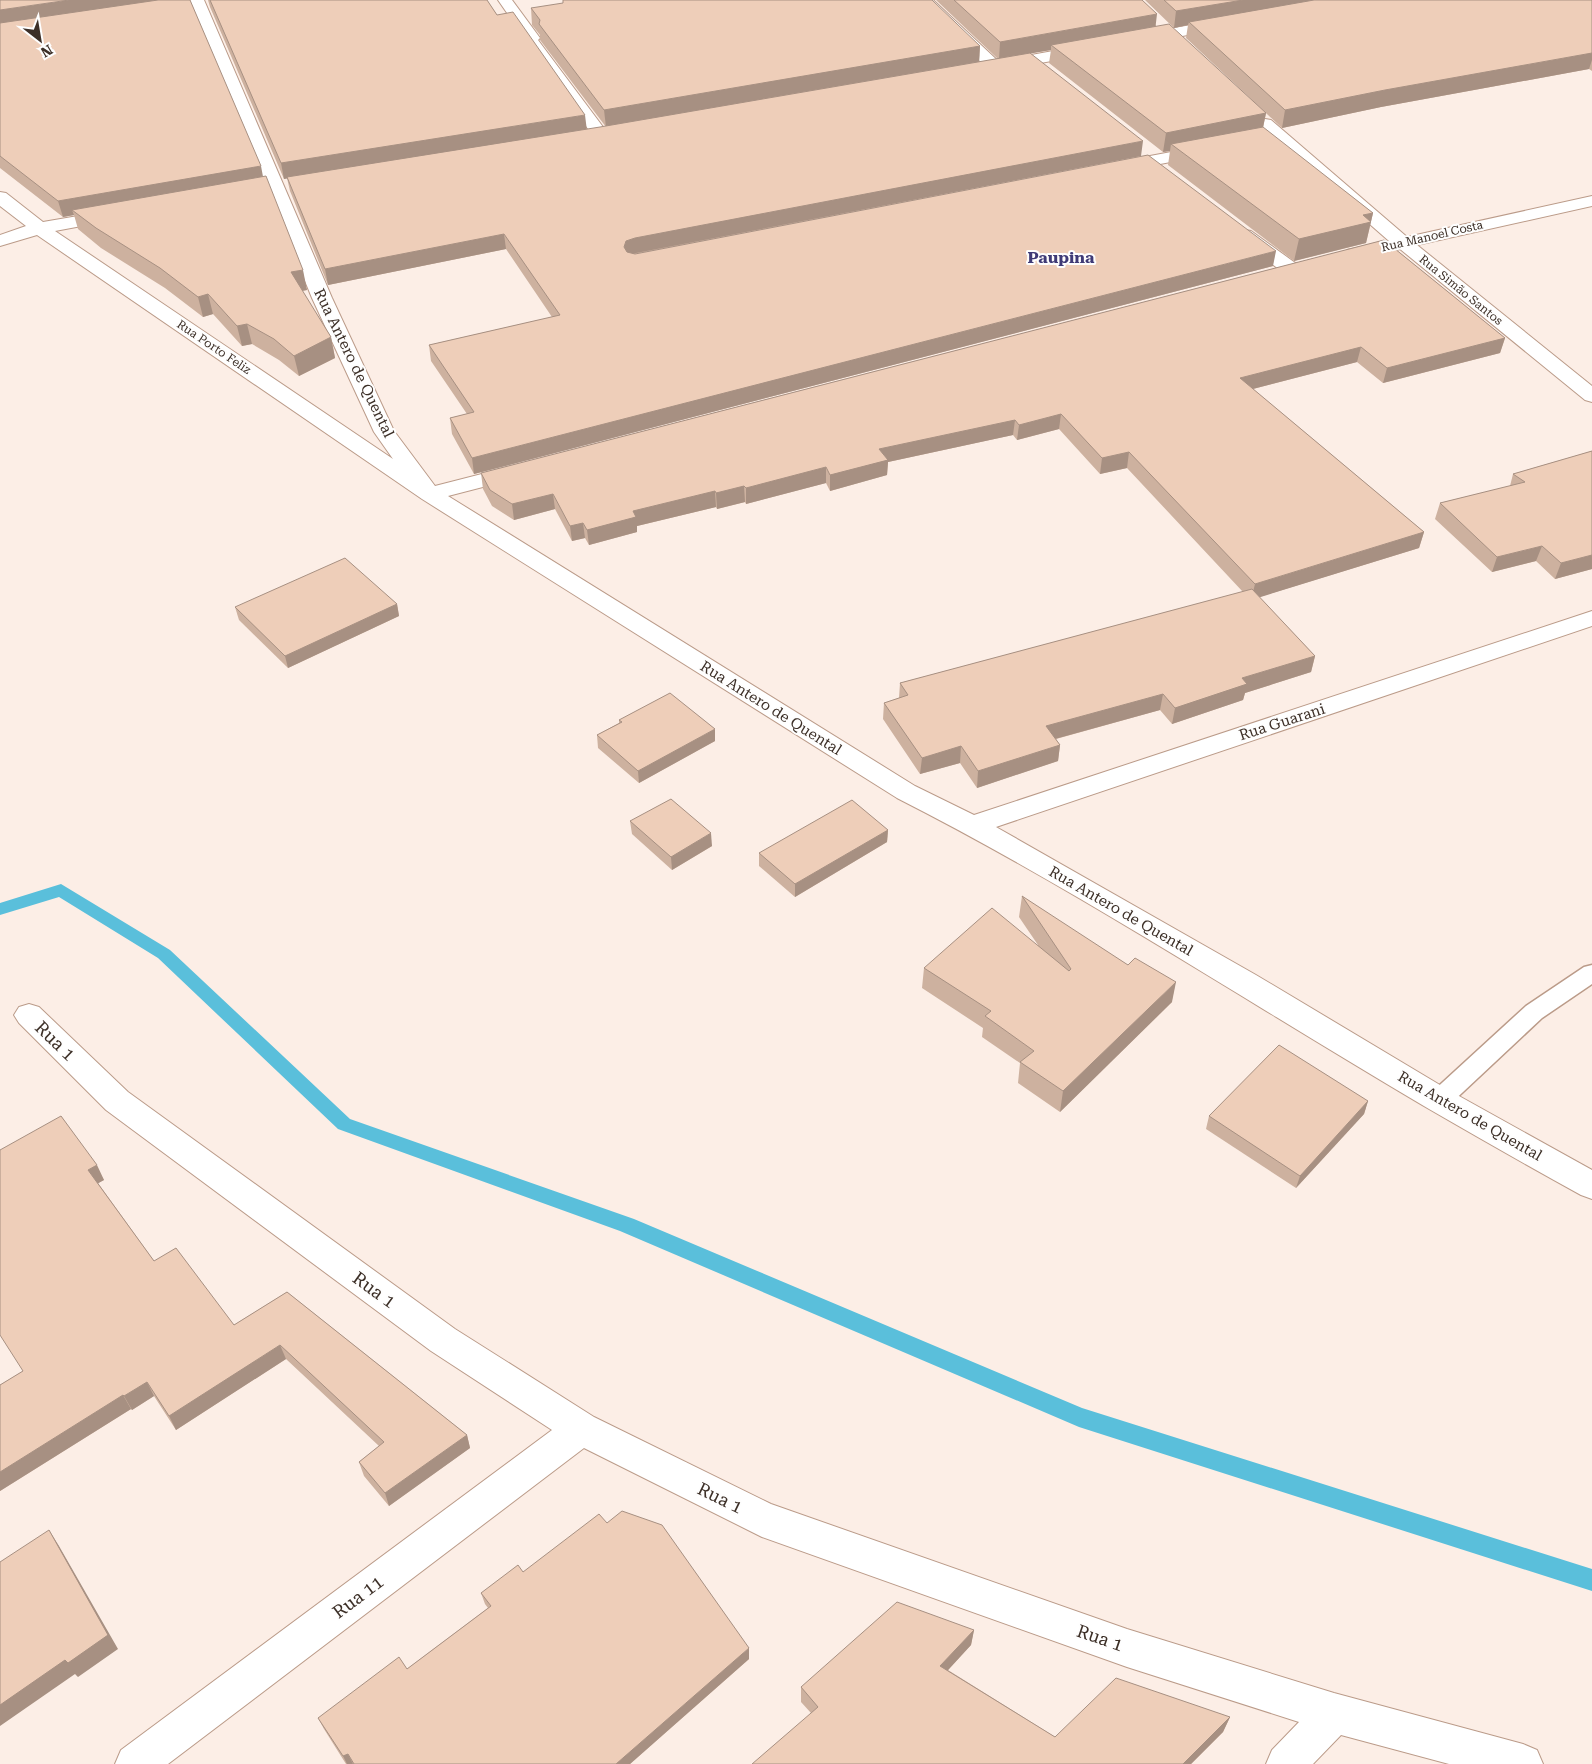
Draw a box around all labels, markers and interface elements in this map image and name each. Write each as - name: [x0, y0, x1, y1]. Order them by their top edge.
- north arrow: [15, 15, 65, 65]
- text: N: [38, 42, 55, 61]
- street label: Rua Manoel Costa: [1380, 217, 1485, 255]
- district label: Paupina: [1028, 248, 1095, 267]
- street label: Rua Simão Santos: [1416, 252, 1506, 328]
- street label: Rua Antero de Quental: [310, 286, 398, 441]
- street label: Rua Porto Feliz: [174, 317, 254, 377]
- street label: Rua Antero de Quental: [697, 657, 845, 759]
- street label: Rua Guarani: [1237, 700, 1328, 744]
- street label: Rua Antero de Quental: [1046, 862, 1197, 960]
- street label: Rua 1: [31, 1016, 80, 1065]
- street label: Rua Antero de Quental: [1395, 1067, 1546, 1165]
- street label: Rua 1: [349, 1267, 400, 1312]
- street label: Rua 1: [694, 1478, 746, 1517]
- street label: Rua 11: [328, 1571, 387, 1622]
- street label: Rua 1: [1074, 1620, 1126, 1655]

